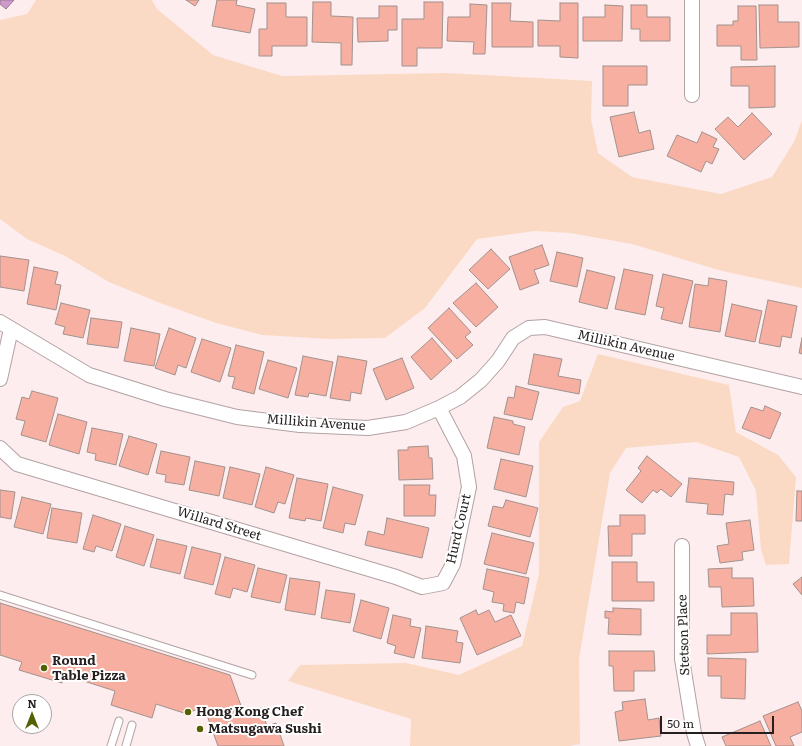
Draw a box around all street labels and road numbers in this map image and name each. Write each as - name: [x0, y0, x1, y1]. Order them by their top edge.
- street label: Millikin Avenue: [576, 327, 676, 365]
- street label: Millikin Avenue: [266, 412, 366, 434]
- street label: Hurd Court: [443, 492, 475, 566]
- street label: Willard Street: [175, 504, 263, 544]
- street label: Stetson Place: [675, 594, 693, 676]

